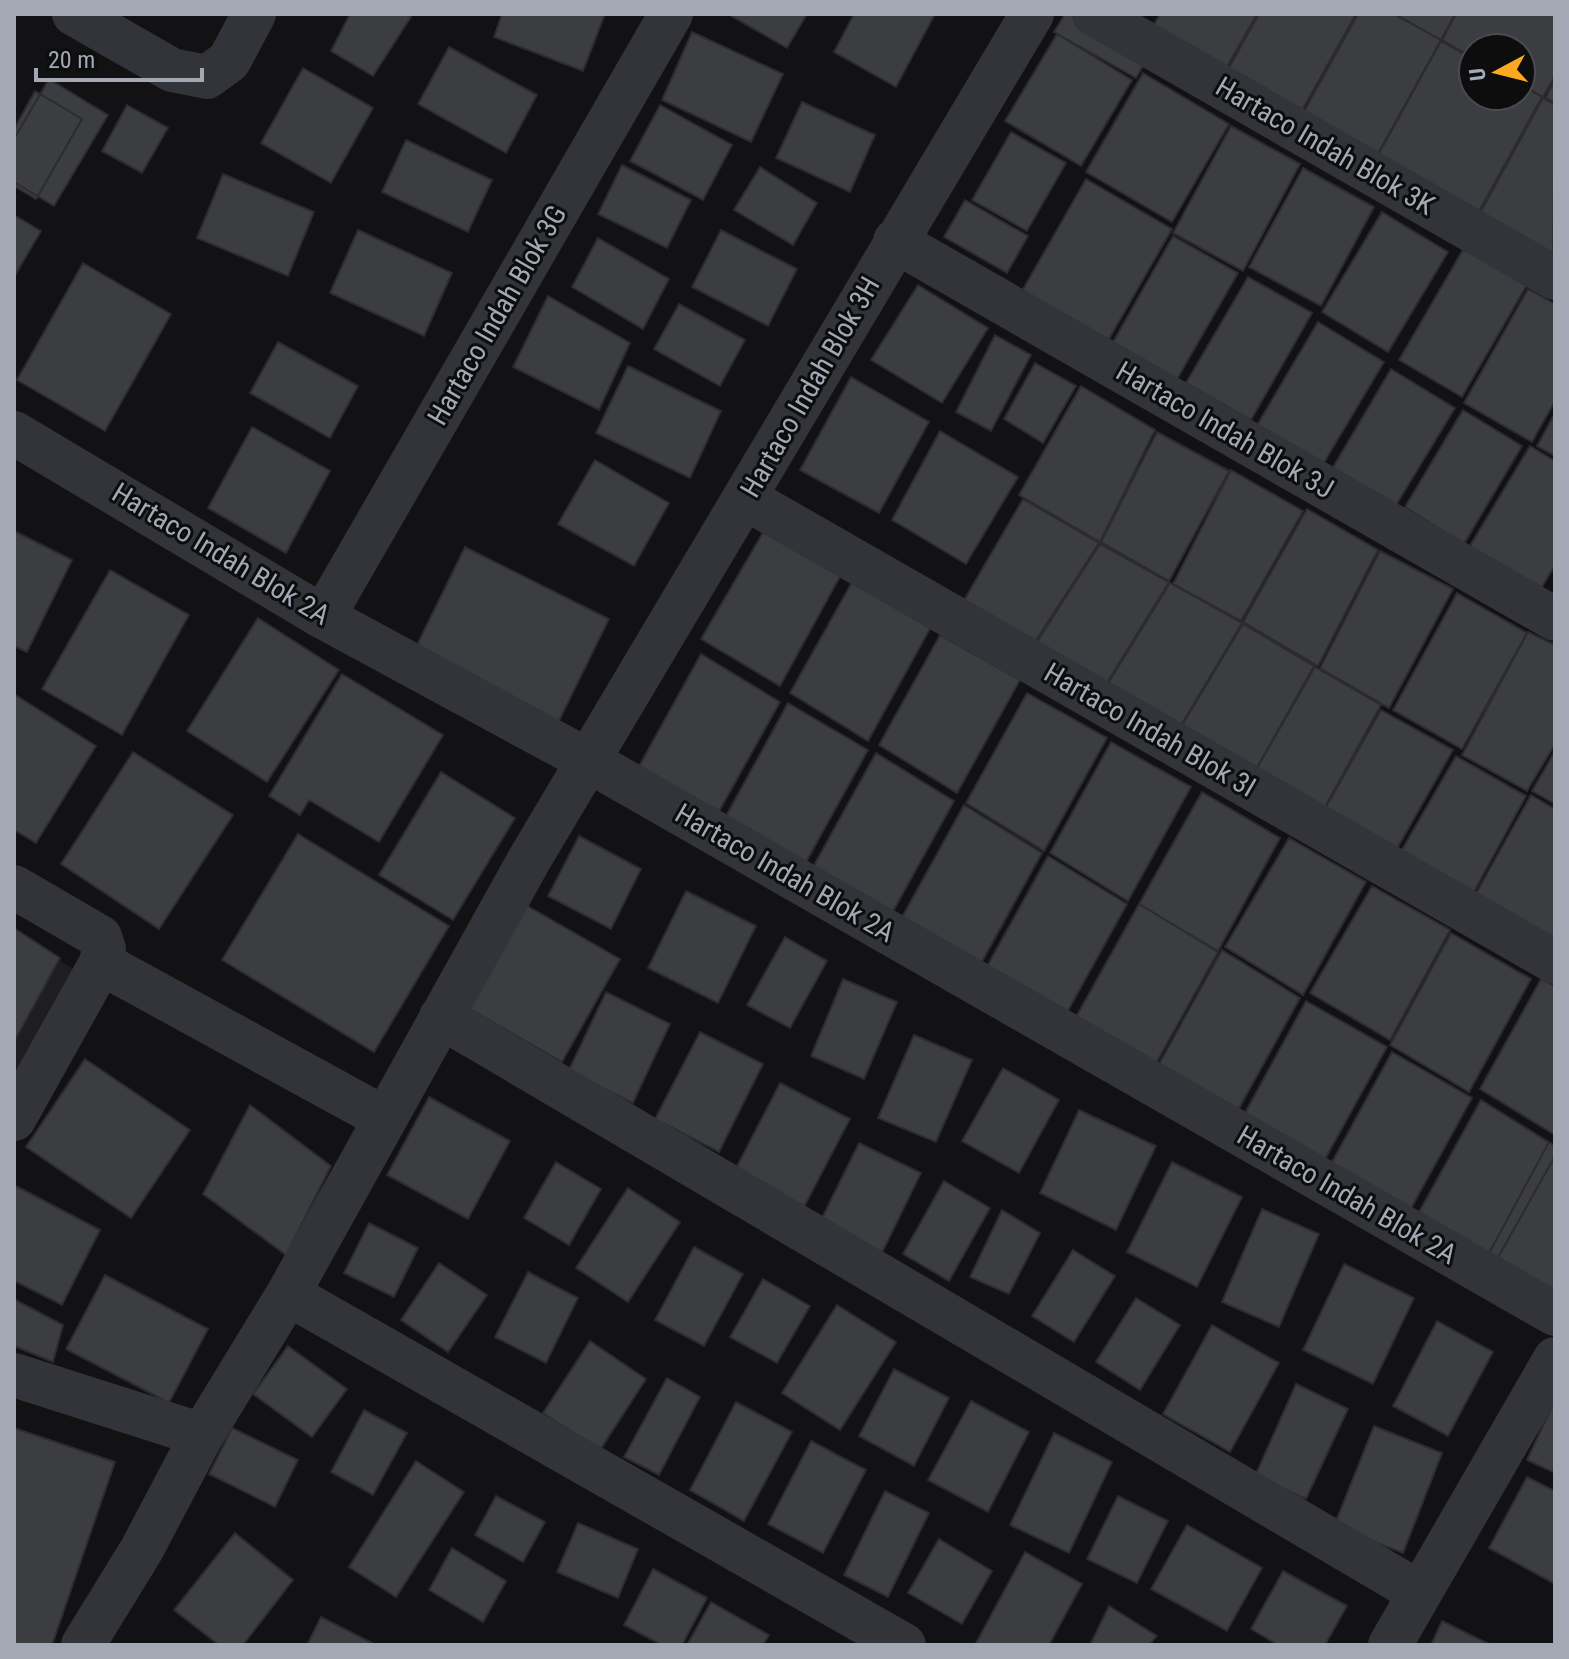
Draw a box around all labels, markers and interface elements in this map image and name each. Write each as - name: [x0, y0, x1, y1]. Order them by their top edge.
- scale bar: [36, 32, 202, 82]
- north arrow: [1457, 32, 1537, 112]
- text: 20 m: [48, 46, 95, 74]
- text: U: [1464, 67, 1491, 82]
- street label: Hartaco Indah Blok 3K: [1210, 70, 1441, 222]
- street label: Hartaco Indah Blok 3G: [421, 199, 573, 431]
- street label: Hartaco Indah Blok 3H: [733, 271, 887, 503]
- street label: Hartaco Indah Blok 3J: [1111, 354, 1339, 506]
- street label: Hartaco Indah Blok 2A: [106, 476, 336, 632]
- street label: Hartaco Indah Blok 3I: [1038, 656, 1262, 804]
- street label: Hartaco Indah Blok 2A: [669, 797, 901, 949]
- street label: Hartaco Indah Blok 2A: [1231, 1119, 1463, 1271]

